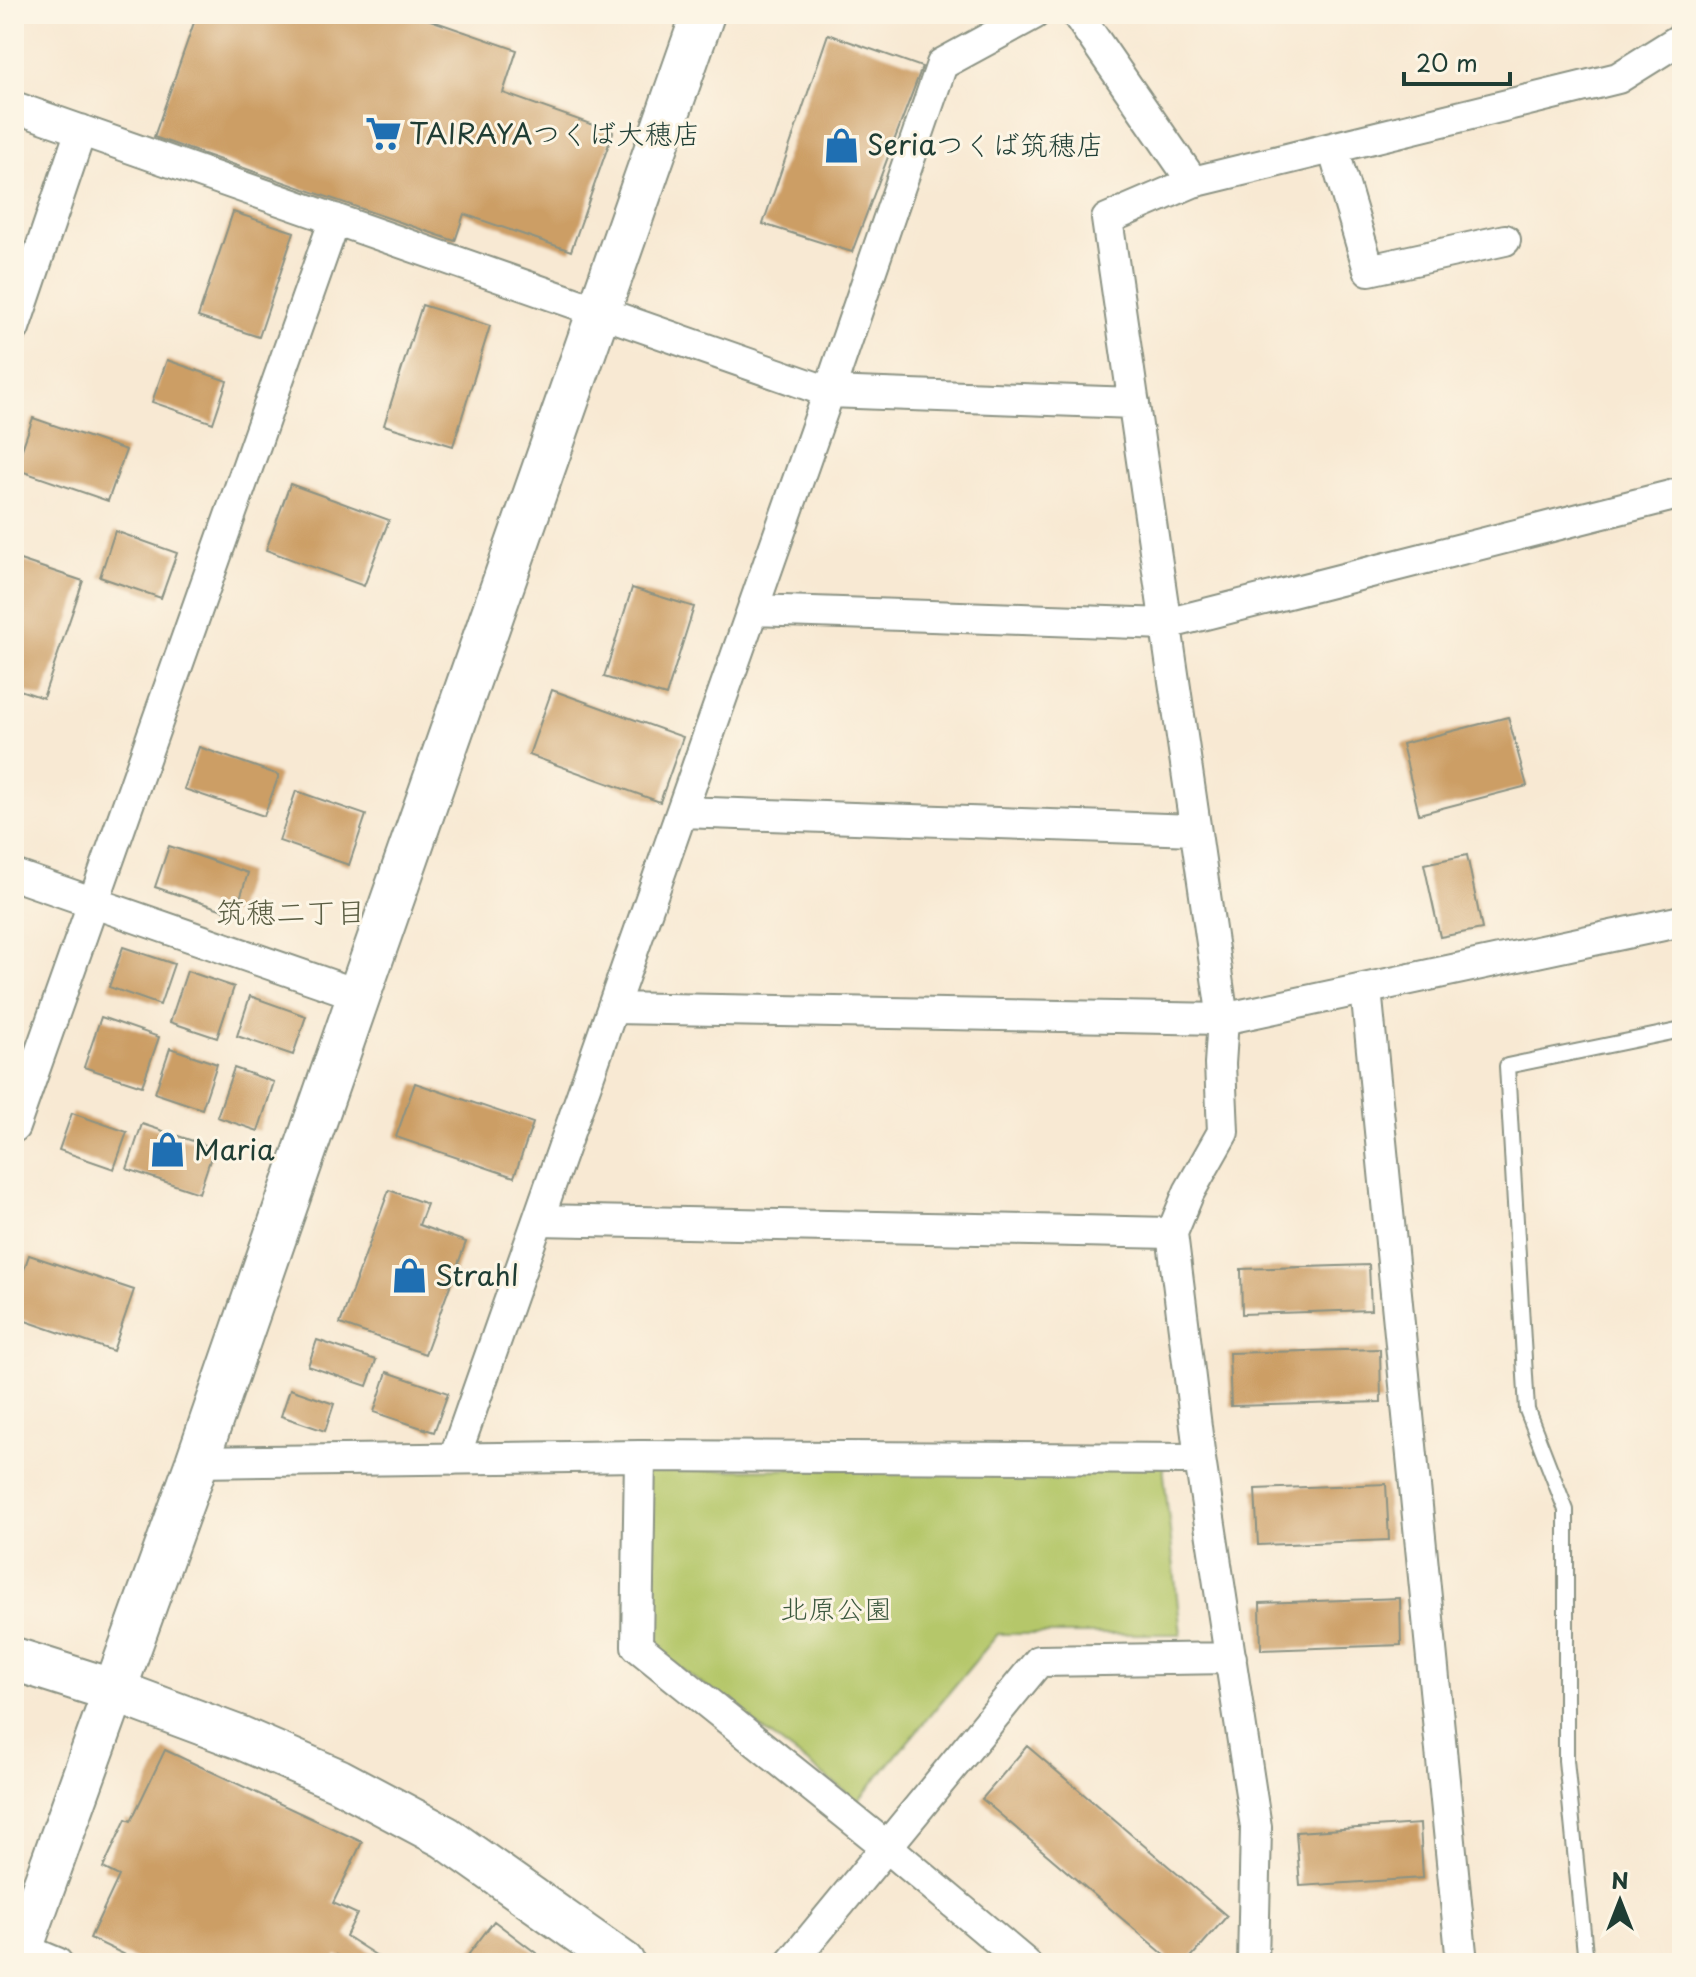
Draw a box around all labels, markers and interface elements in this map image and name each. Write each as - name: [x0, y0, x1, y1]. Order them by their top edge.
- scale bar: [1404, 36, 1510, 86]
- text: 20 m: [1416, 44, 1478, 80]
- place label: TAIRAYAつくば大穂店: [409, 111, 701, 154]
- supermarket icon: TAIRAYAつくば大穂店: [364, 115, 402, 153]
- place label: Seriaつくば筑穂店: [867, 122, 1104, 165]
- shop icon: Seriaつくば筑穂店: [822, 126, 860, 164]
- district label: 筑穂二丁目: [216, 888, 366, 933]
- place label: Maria: [194, 1127, 275, 1170]
- shop icon: Maria: [149, 1131, 187, 1169]
- place label: Strahl: [435, 1253, 519, 1296]
- shop icon: Strahl: [390, 1257, 428, 1295]
- park label: 北原公園: [780, 1586, 892, 1629]
- north arrow: [1580, 1861, 1660, 1941]
- text: N: [1611, 1863, 1629, 1896]

